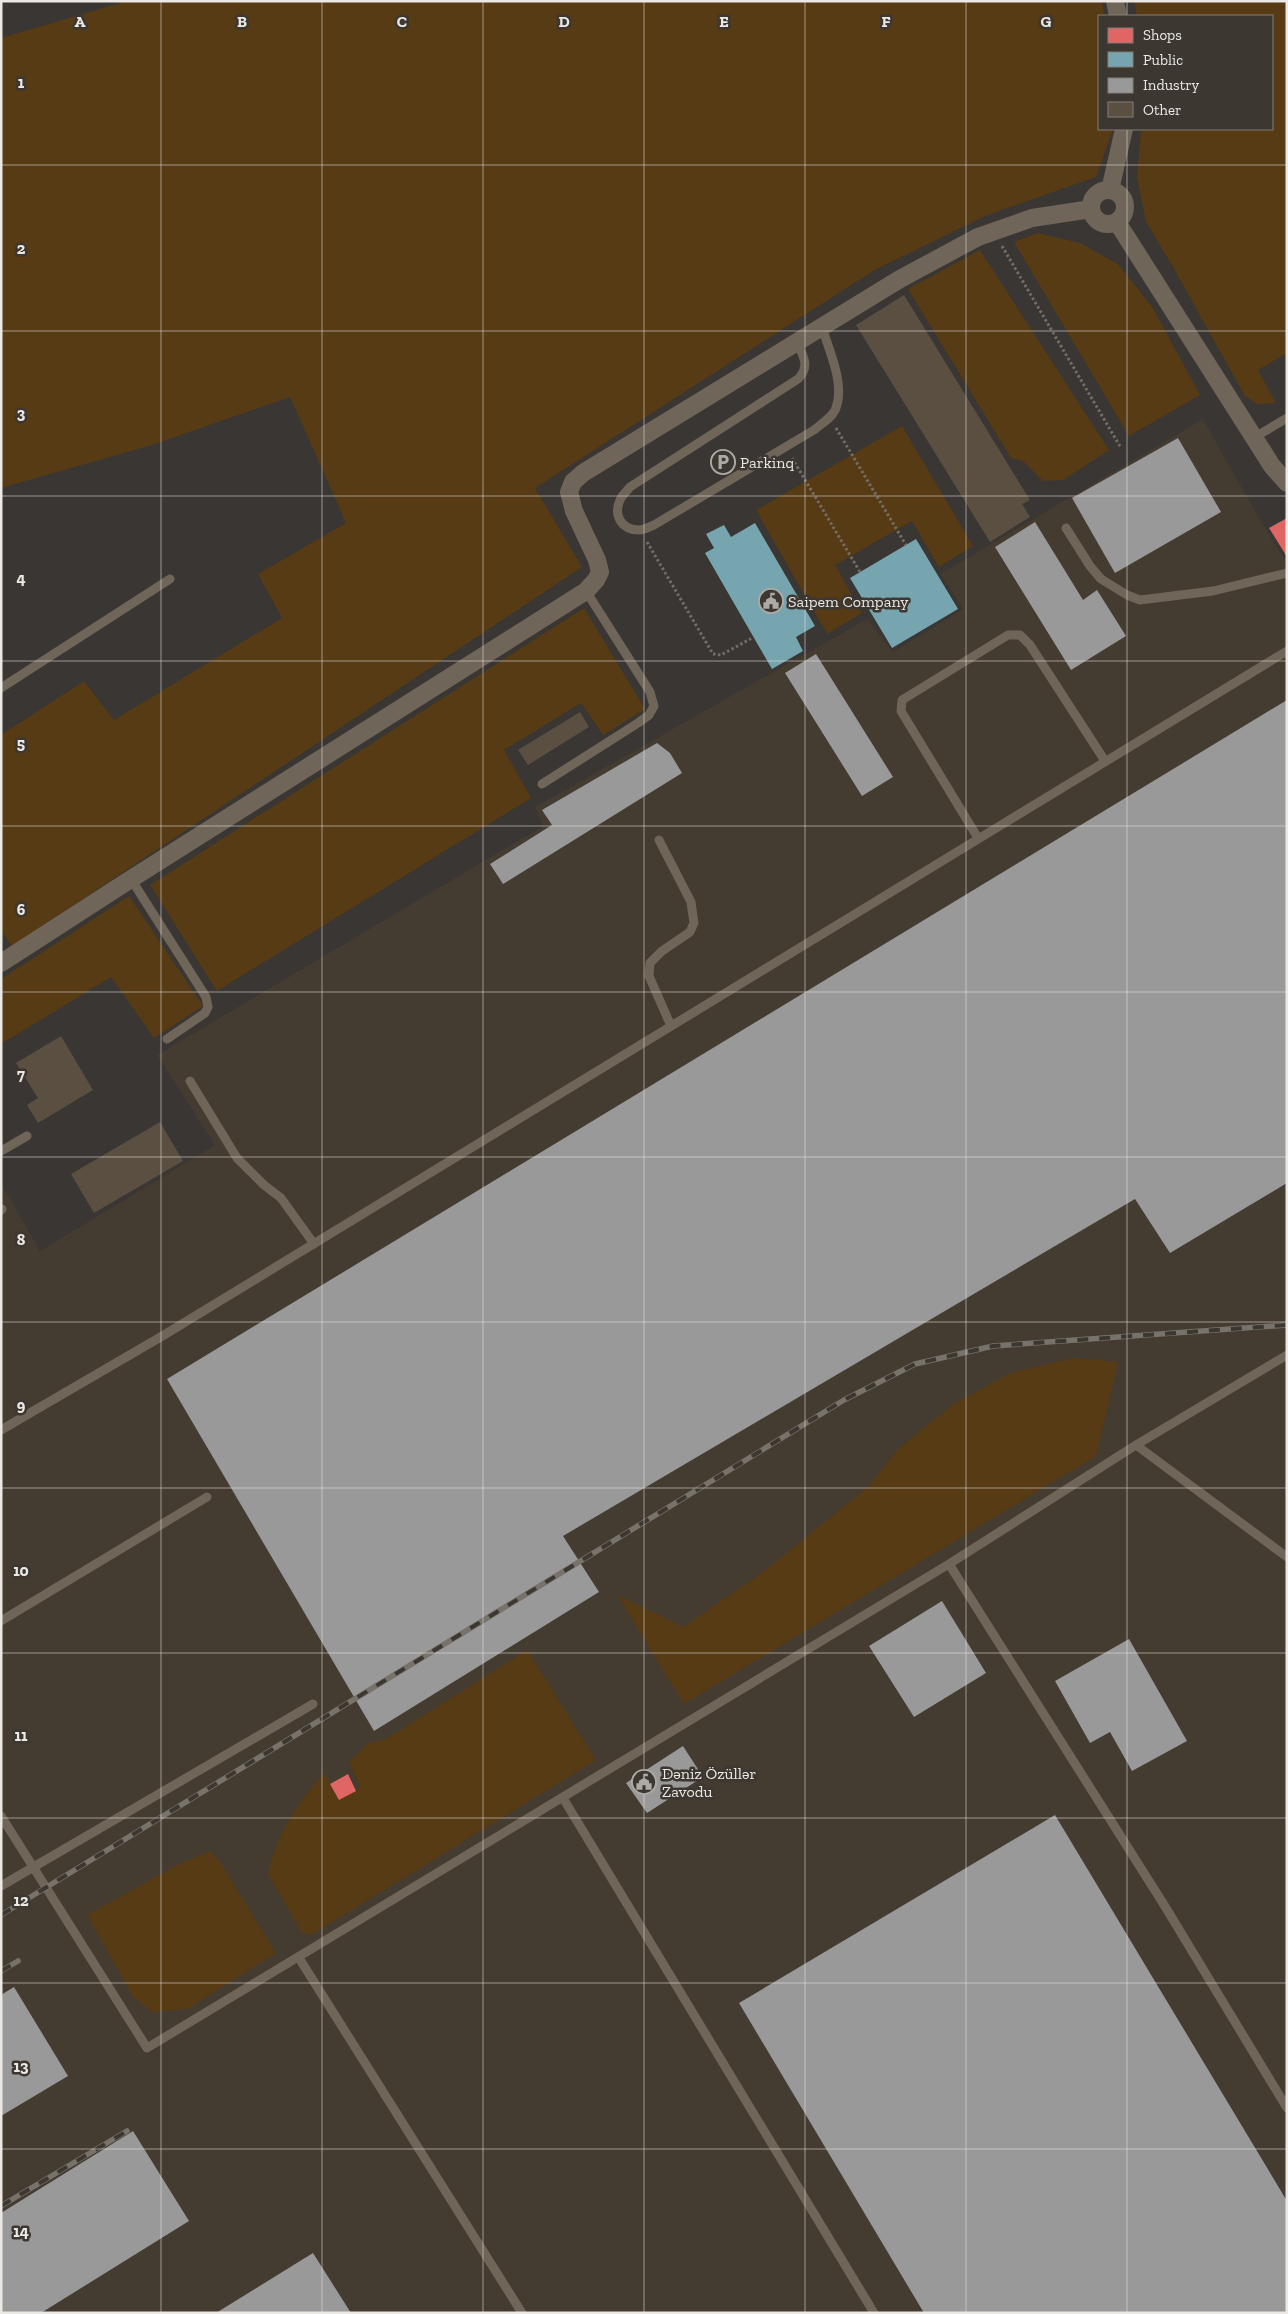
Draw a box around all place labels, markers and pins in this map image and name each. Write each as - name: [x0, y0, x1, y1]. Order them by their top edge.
- parking icon: Parkinq: [710, 449, 736, 475]
- place label: Parkinq: [740, 453, 794, 472]
- public building icon: Saipem Company: [758, 588, 784, 614]
- place label: Saipem Company: [788, 592, 909, 611]
- place label: Dəniz Özüllər Zavodu: [662, 1764, 757, 1801]
- public building icon: Dəniz Özüllər Zavodu: [631, 1769, 657, 1795]

